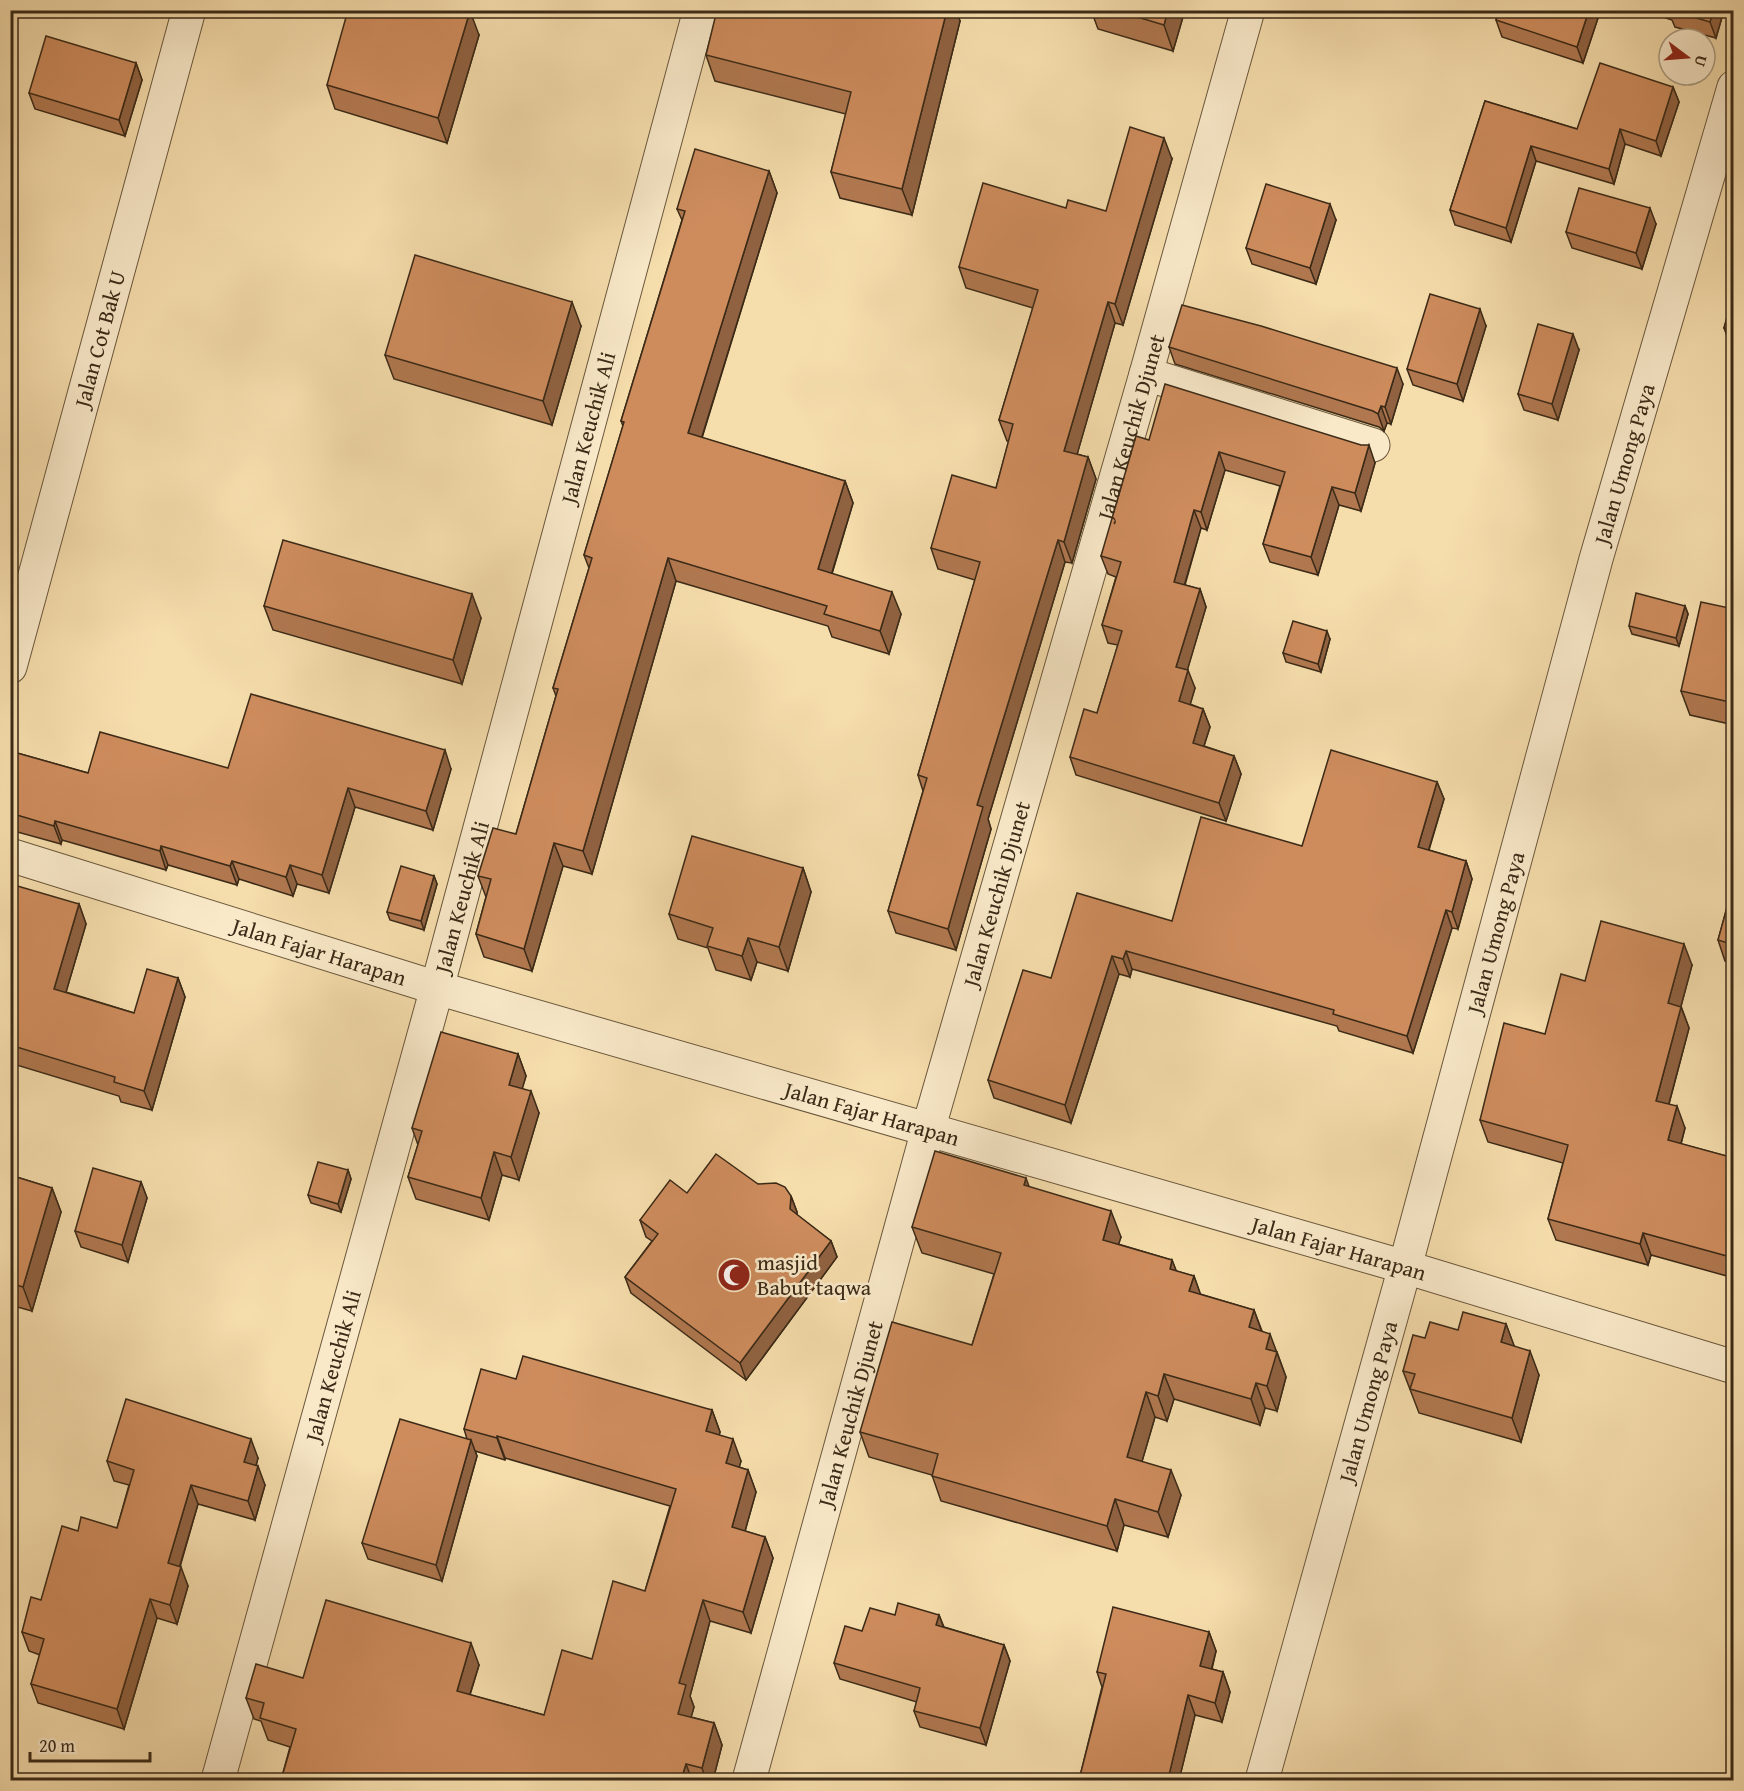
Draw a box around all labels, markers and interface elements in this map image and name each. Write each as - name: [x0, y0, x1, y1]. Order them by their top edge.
- north arrow: [1657, 27, 1717, 87]
- text: U: [1688, 53, 1714, 70]
- street label: Jalan Cot Bak U: [65, 267, 133, 414]
- street label: Jalan Keuchik Djunet: [1088, 330, 1173, 526]
- street label: Jalan Keuchik Ali: [551, 348, 623, 510]
- street label: Jalan Umong Paya: [1584, 379, 1663, 551]
- street label: Jalan Keuchik Djunet: [953, 797, 1038, 993]
- street label: Jalan Keuchik Ali: [425, 817, 497, 979]
- street label: Jalan Umong Paya: [1457, 847, 1532, 1020]
- street label: Jalan Fajar Harapan: [225, 908, 411, 994]
- street label: Jalan Fajar Harapan: [778, 1072, 964, 1154]
- street label: Jalan Fajar Harapan: [1245, 1207, 1431, 1289]
- place label: masjid Babut taqwa: [757, 1246, 872, 1303]
- mosque icon: masjid Babut taqwa: [716, 1257, 752, 1293]
- street label: Jalan Keuchik Ali: [296, 1286, 369, 1448]
- street label: Jalan Umong Paya: [1329, 1316, 1405, 1489]
- street label: Jalan Keuchik Djunet: [808, 1317, 891, 1513]
- scale bar: [30, 1725, 150, 1763]
- text: 20 m: [39, 1732, 75, 1759]

